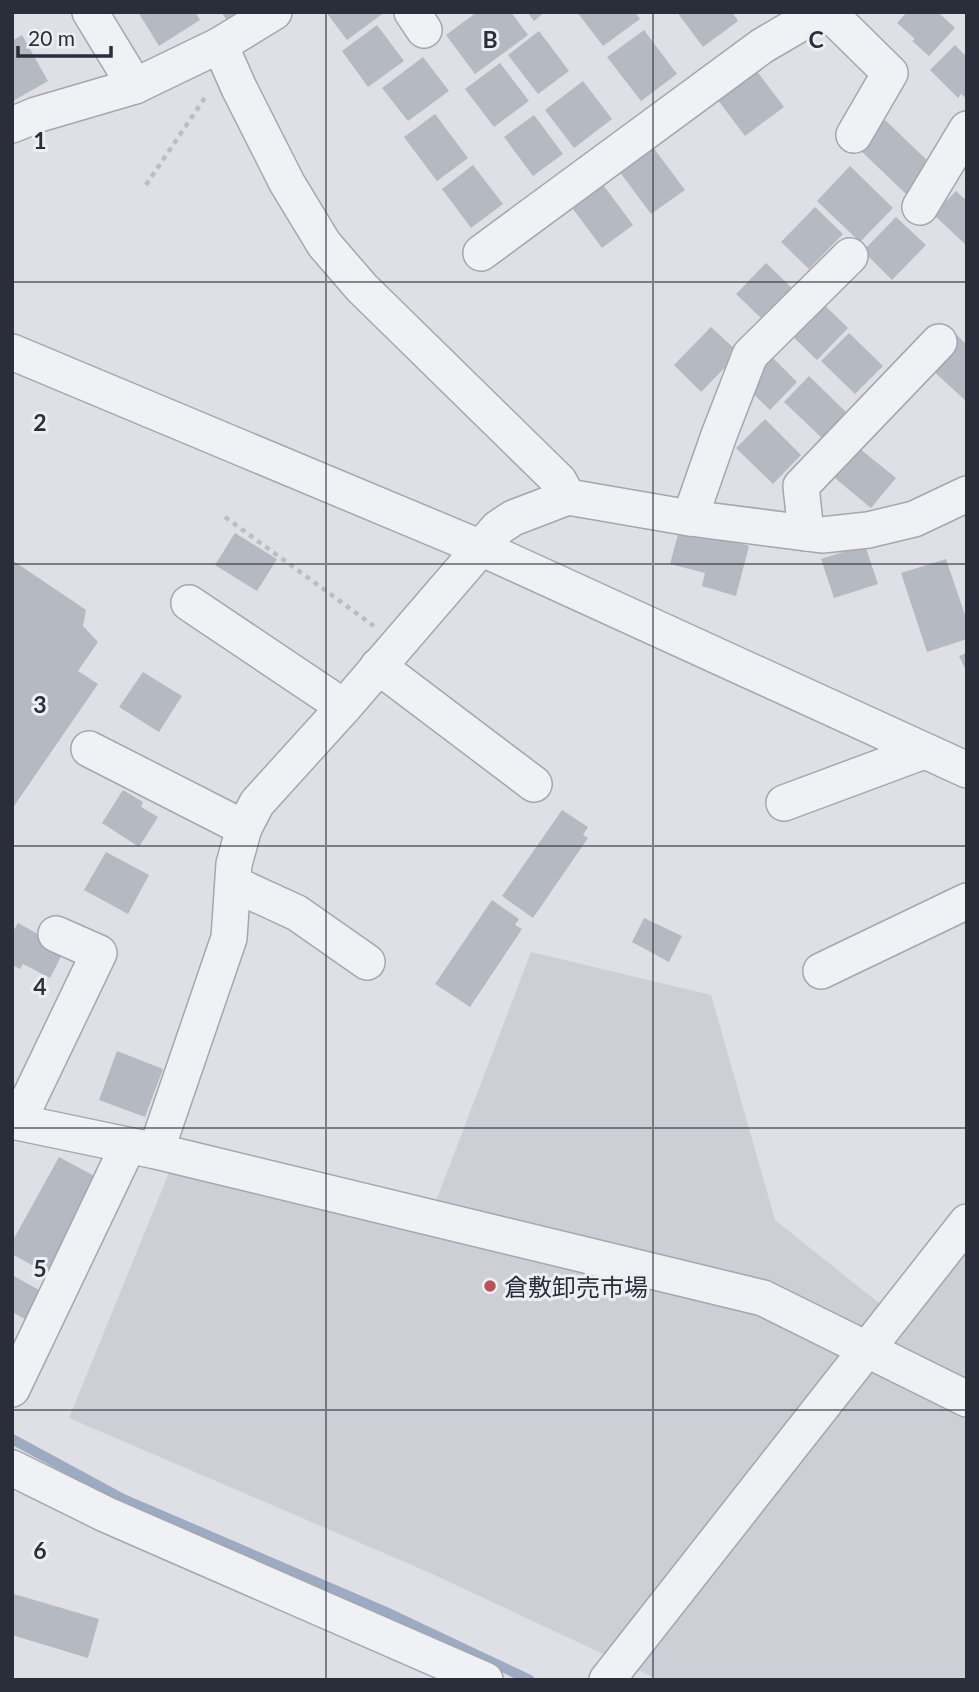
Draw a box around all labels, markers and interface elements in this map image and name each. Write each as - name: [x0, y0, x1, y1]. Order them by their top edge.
- scale bar: [18, 14, 110, 58]
- text: 20 m: [28, 25, 75, 50]
- text: B: [482, 25, 498, 53]
- text: C: [808, 25, 824, 53]
- text: 1: [33, 126, 47, 154]
- text: 2: [33, 408, 47, 436]
- text: 3: [33, 690, 47, 718]
- text: 4: [33, 972, 47, 1000]
- text: 5: [33, 1254, 47, 1282]
- place label: 倉敷卸売市場: [504, 1272, 648, 1301]
- marker: 倉敷卸売市場: [482, 1278, 498, 1294]
- text: 6: [33, 1536, 47, 1564]

